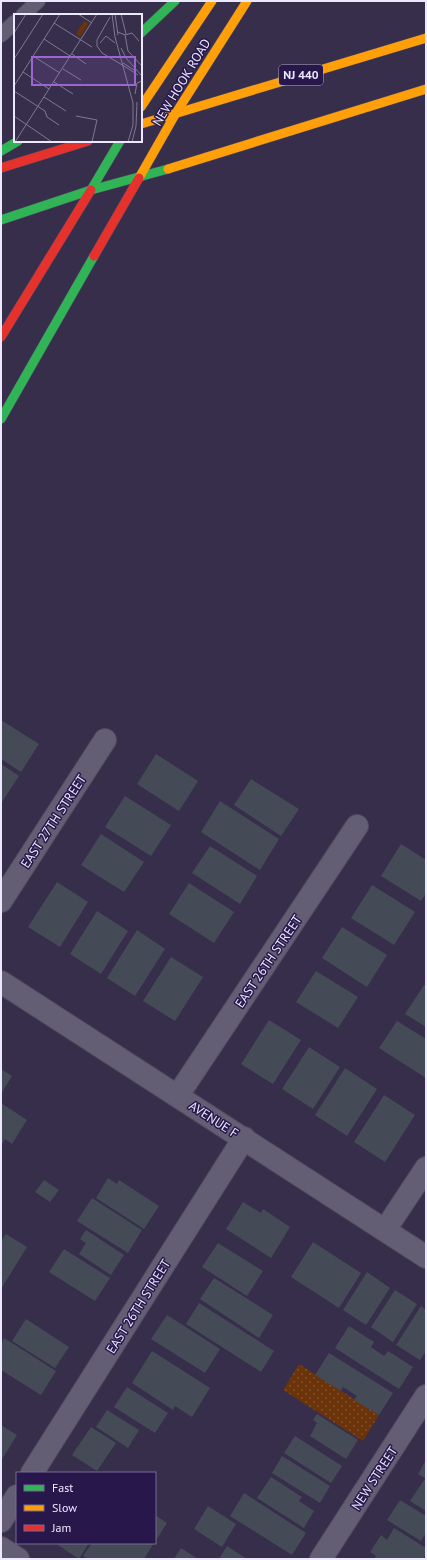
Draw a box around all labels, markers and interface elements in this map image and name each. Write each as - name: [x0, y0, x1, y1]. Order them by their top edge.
- inset map: [14, 14, 142, 142]
- street label: NEW HOOK ROAD: [149, 35, 214, 129]
- road number: NJ 440: [279, 65, 323, 85]
- street label: EAST 27TH STREET: [17, 771, 90, 871]
- street label: EAST 26TH STREET: [231, 912, 306, 1011]
- street label: AVENUE F: [186, 1097, 242, 1142]
- street label: EAST 26TH STREET: [103, 1256, 174, 1357]
- street label: NEW STREET: [348, 1443, 401, 1513]
- legend: [16, 1472, 156, 1544]
- text: Fast: [52, 1480, 73, 1495]
- text: Slow: [52, 1500, 77, 1515]
- text: Jam: [51, 1520, 71, 1535]

